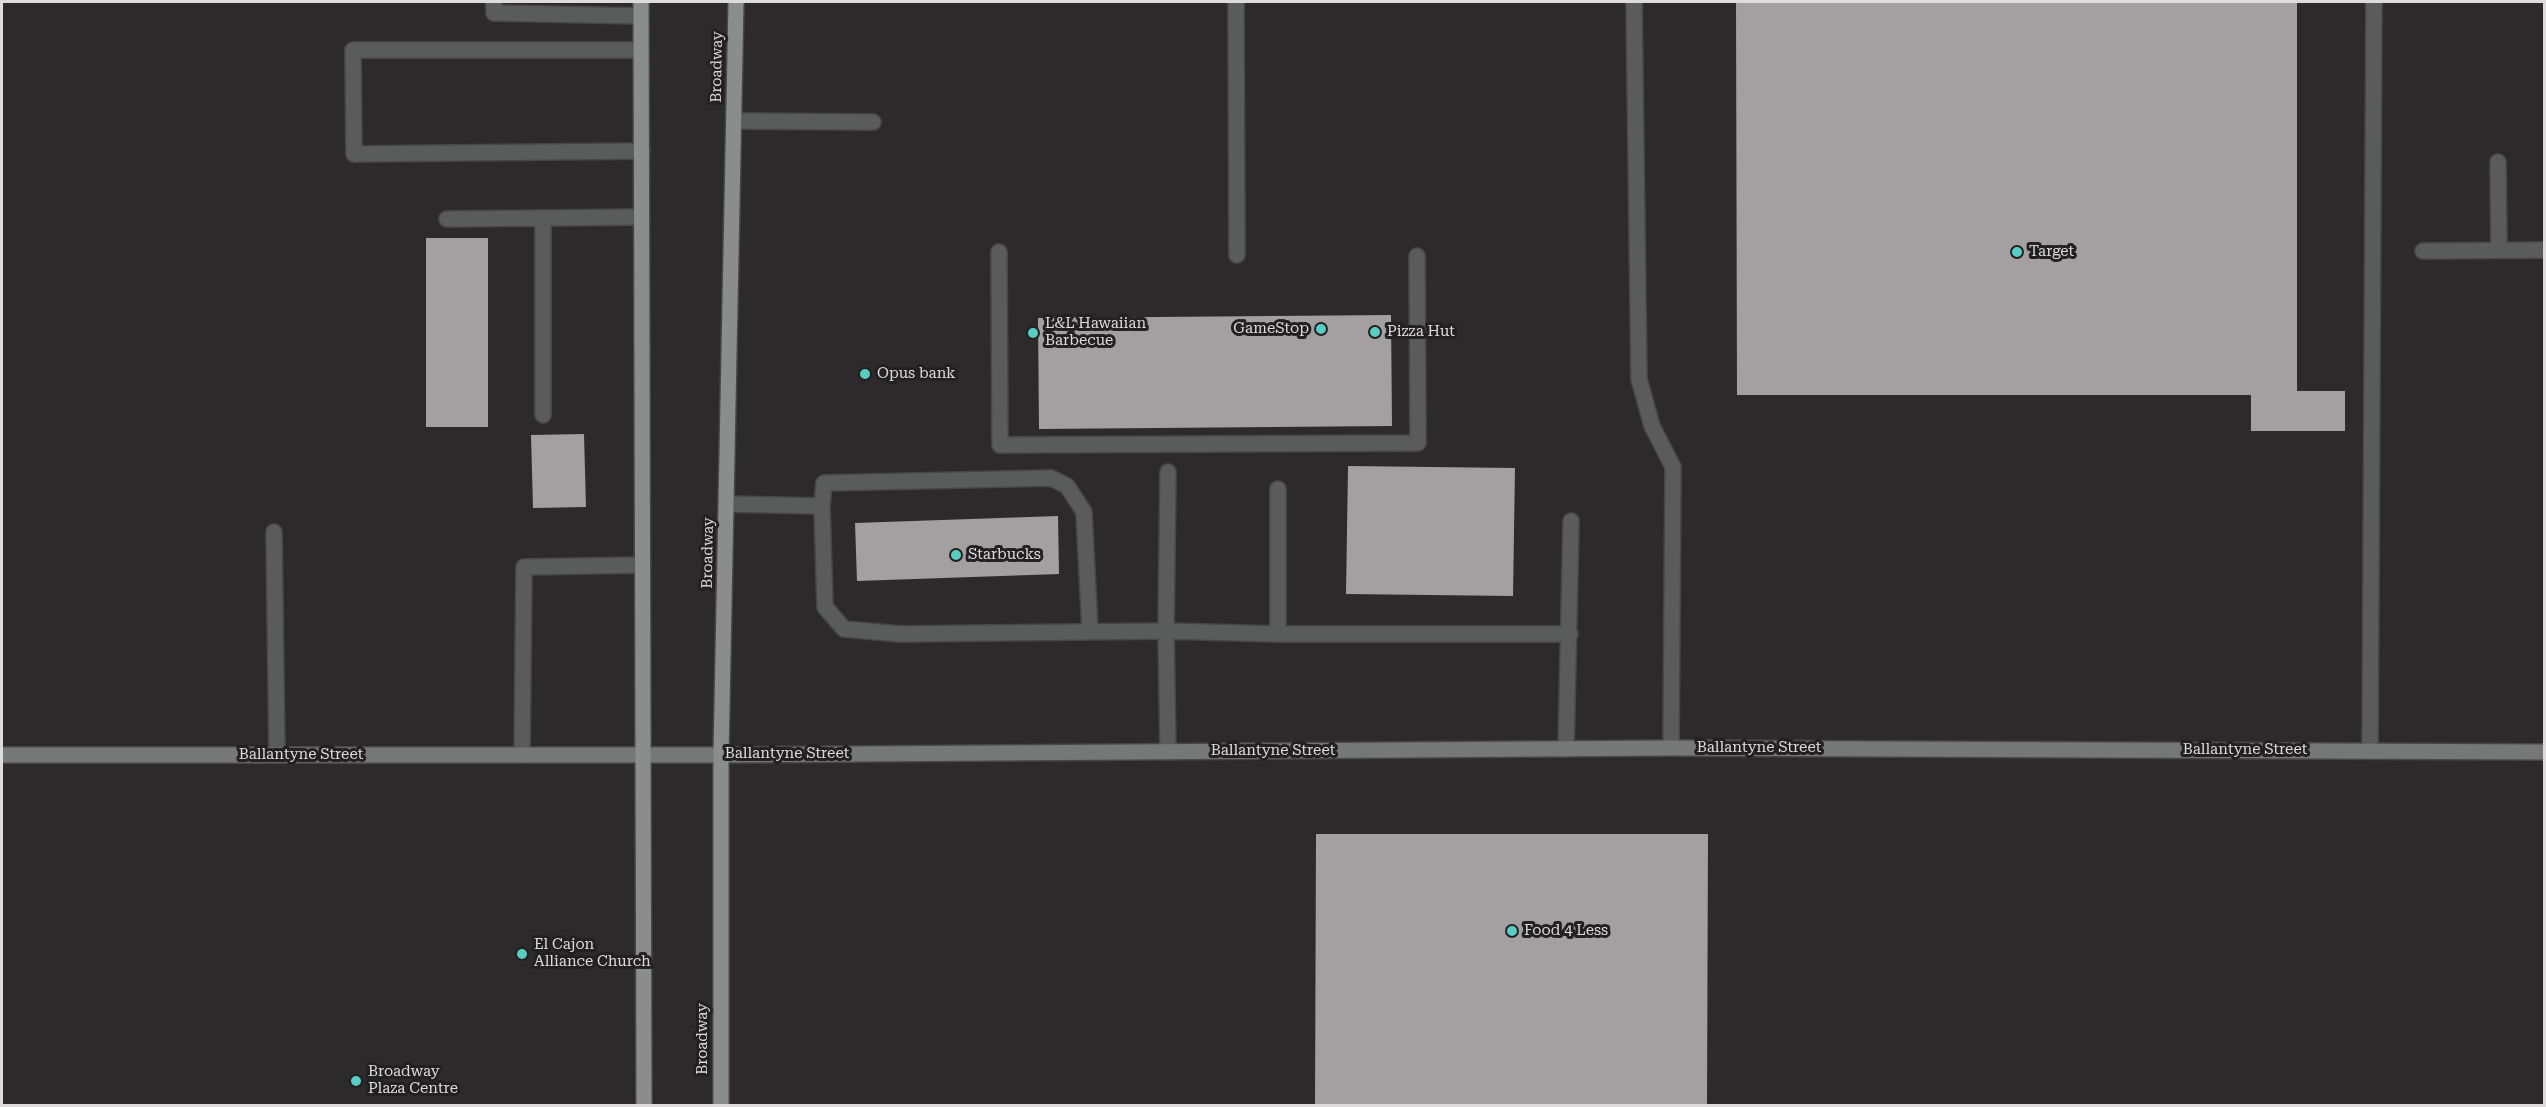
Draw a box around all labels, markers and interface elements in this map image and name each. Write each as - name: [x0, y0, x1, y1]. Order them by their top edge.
- street label: Broadway: [707, 31, 727, 103]
- place label: Target: [2029, 243, 2074, 261]
- marker: Target: [2010, 245, 2024, 259]
- place label: L&L Hawaiian Barbecue: [1045, 315, 1146, 350]
- place label: GameStop: [1233, 320, 1309, 338]
- marker: GameStop: [1314, 322, 1328, 336]
- place label: Pizza Hut: [1387, 323, 1455, 341]
- marker: Pizza Hut: [1368, 325, 1382, 339]
- marker: L&L Hawaiian Barbecue: [1026, 326, 1040, 340]
- place label: Opus bank: [877, 365, 956, 383]
- marker: Opus bank: [858, 367, 872, 381]
- street label: Broadway: [698, 517, 718, 589]
- place label: Starbucks: [968, 546, 1041, 564]
- marker: Starbucks: [949, 548, 963, 562]
- street label: Ballantyne Street: [1697, 739, 1821, 757]
- street label: Ballantyne Street: [2183, 741, 2307, 759]
- street label: Ballantyne Street: [1211, 742, 1335, 760]
- street label: Ballantyne Street: [725, 745, 849, 763]
- street label: Ballantyne Street: [239, 746, 363, 764]
- place label: Food 4 Less: [1524, 922, 1608, 940]
- marker: Food 4 Less: [1505, 924, 1519, 938]
- place label: El Cajon Alliance Church: [534, 936, 651, 971]
- marker: El Cajon Alliance Church: [515, 947, 529, 961]
- street label: Broadway: [694, 1003, 712, 1075]
- place label: Broadway Plaza Centre: [368, 1063, 458, 1098]
- marker: Broadway Plaza Centre: [349, 1074, 363, 1088]

